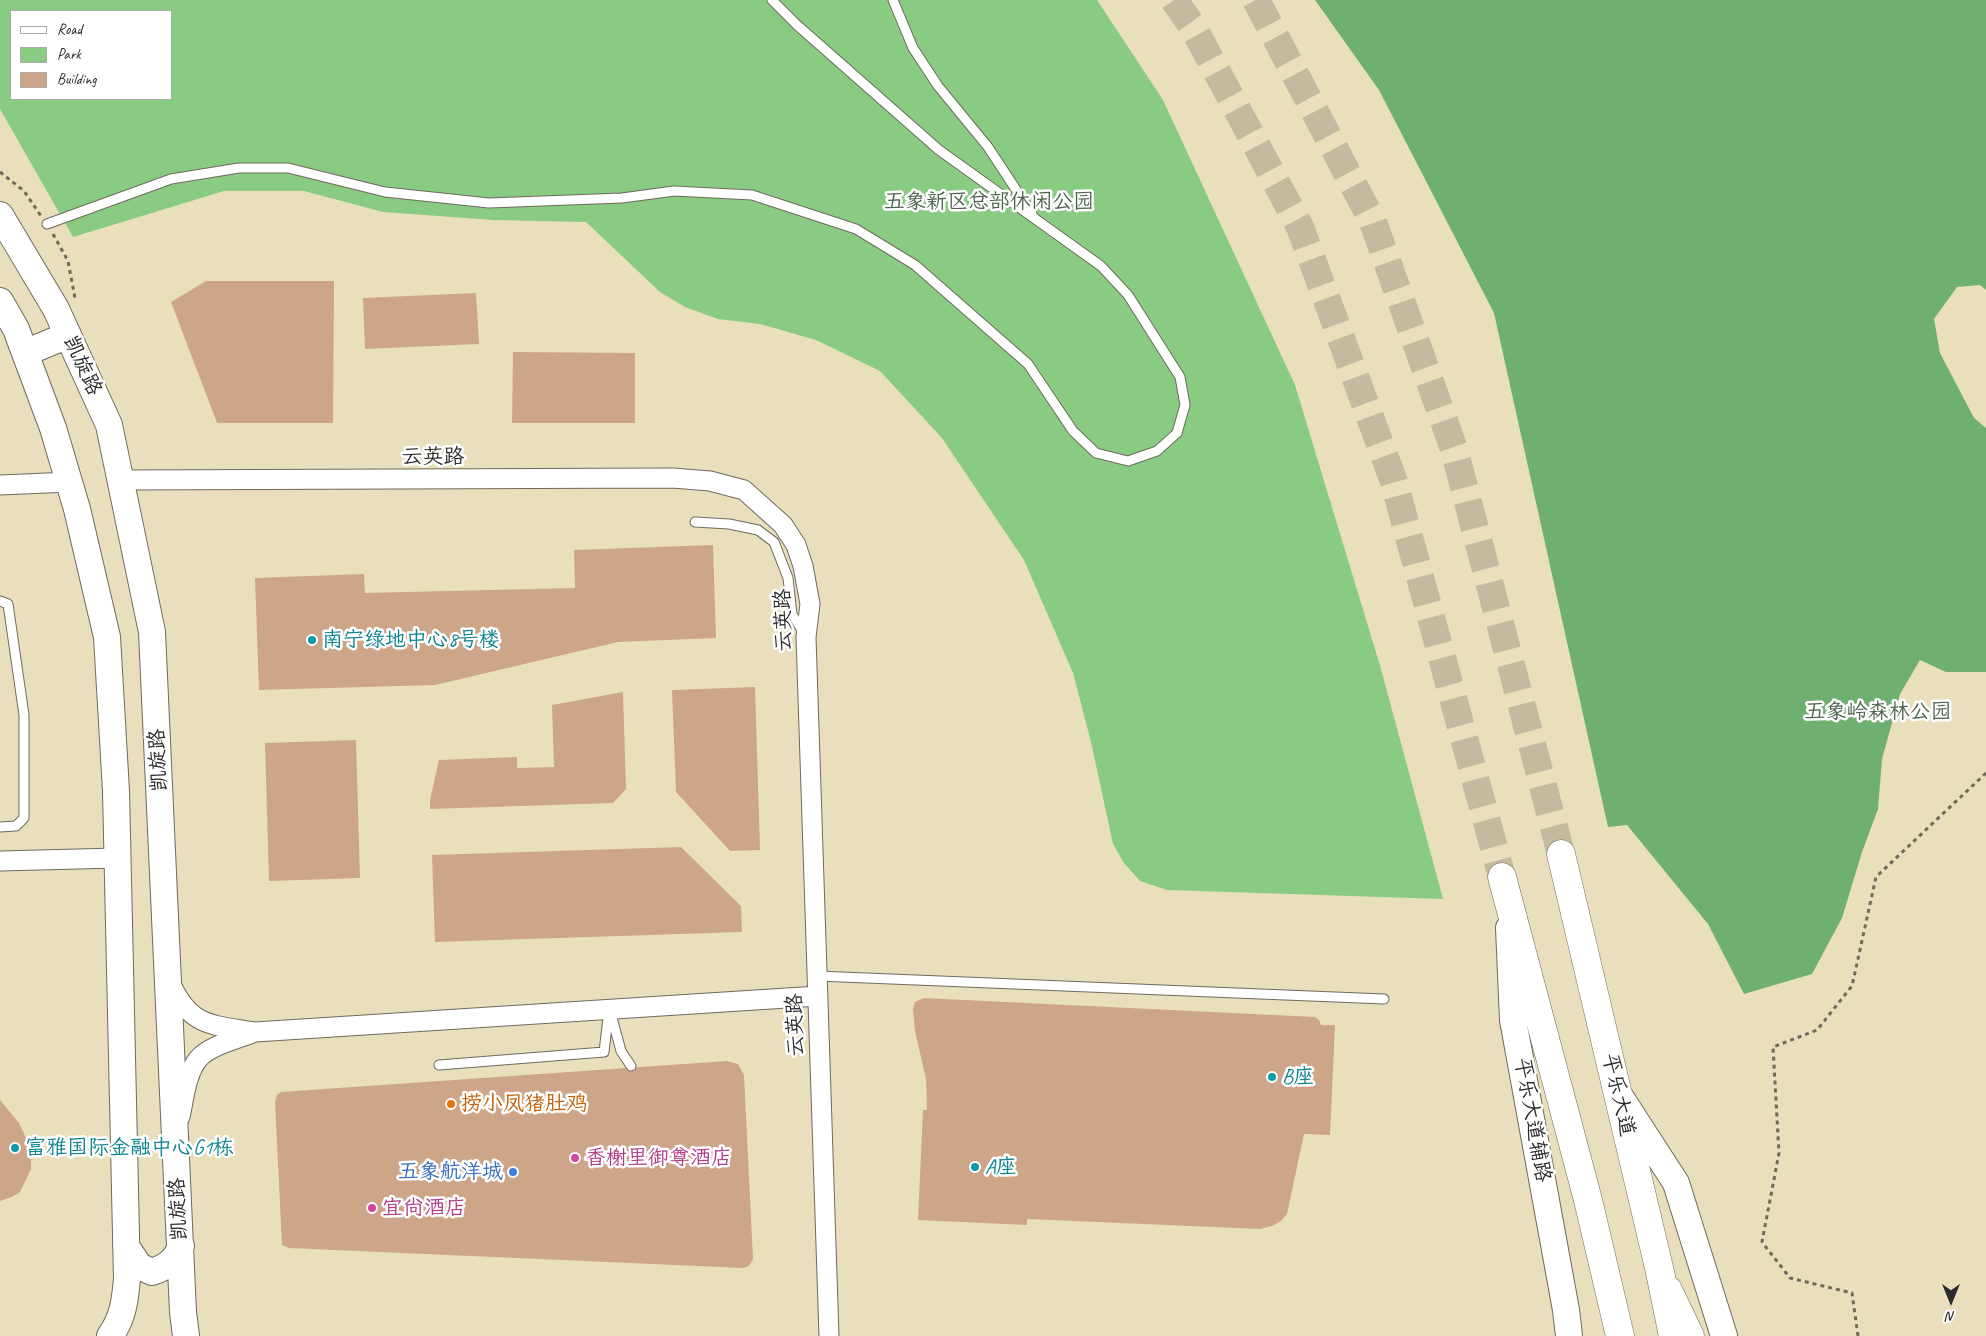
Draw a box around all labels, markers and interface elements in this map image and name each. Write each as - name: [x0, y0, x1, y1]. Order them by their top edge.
- legend: [10, 10, 172, 100]
- text: Road: [57, 20, 82, 39]
- text: Park: [57, 45, 81, 64]
- text: Building: [57, 70, 96, 89]
- park label: 五象新区总部休闲公园: [884, 189, 1094, 215]
- street label: 凯旋路: [57, 332, 107, 400]
- street label: 云英路: [402, 444, 464, 470]
- street label: 云英路: [771, 588, 797, 652]
- place label: 南宁绿地中心8号楼: [322, 627, 499, 653]
- marker: 南宁绿地中心8号楼: [306, 634, 318, 646]
- park label: 五象岭森林公园: [1805, 699, 1951, 725]
- street label: 凯旋路: [145, 728, 173, 792]
- street label: 云英路: [782, 993, 810, 1057]
- street label: 平乐大道: [1596, 1051, 1640, 1139]
- street label: 平乐大道辅路: [1509, 1056, 1555, 1184]
- place label: B座: [1282, 1064, 1314, 1090]
- marker: B座: [1266, 1071, 1278, 1083]
- place label: 捞小凤猪肚鸡: [461, 1091, 587, 1117]
- marker: 捞小凤猪肚鸡: [445, 1098, 457, 1110]
- place label: 富雅国际金融中心G1栋: [25, 1135, 234, 1161]
- marker: 富雅国际金融中心G1栋: [9, 1142, 21, 1154]
- place label: 香榭里御尊酒店: [585, 1145, 732, 1171]
- marker: 香榭里御尊酒店: [569, 1152, 581, 1164]
- place label: A座: [985, 1154, 1017, 1180]
- place label: 五象航洋城: [398, 1159, 503, 1185]
- marker: A座: [969, 1161, 981, 1173]
- marker: 五象航洋城: [507, 1166, 519, 1178]
- street label: 凯旋路: [165, 1177, 193, 1241]
- place label: 宜尚酒店: [382, 1195, 466, 1221]
- marker: 宜尚酒店: [366, 1202, 378, 1214]
- north arrow: [1926, 1276, 1976, 1326]
- text: N: [1947, 1308, 1955, 1325]

